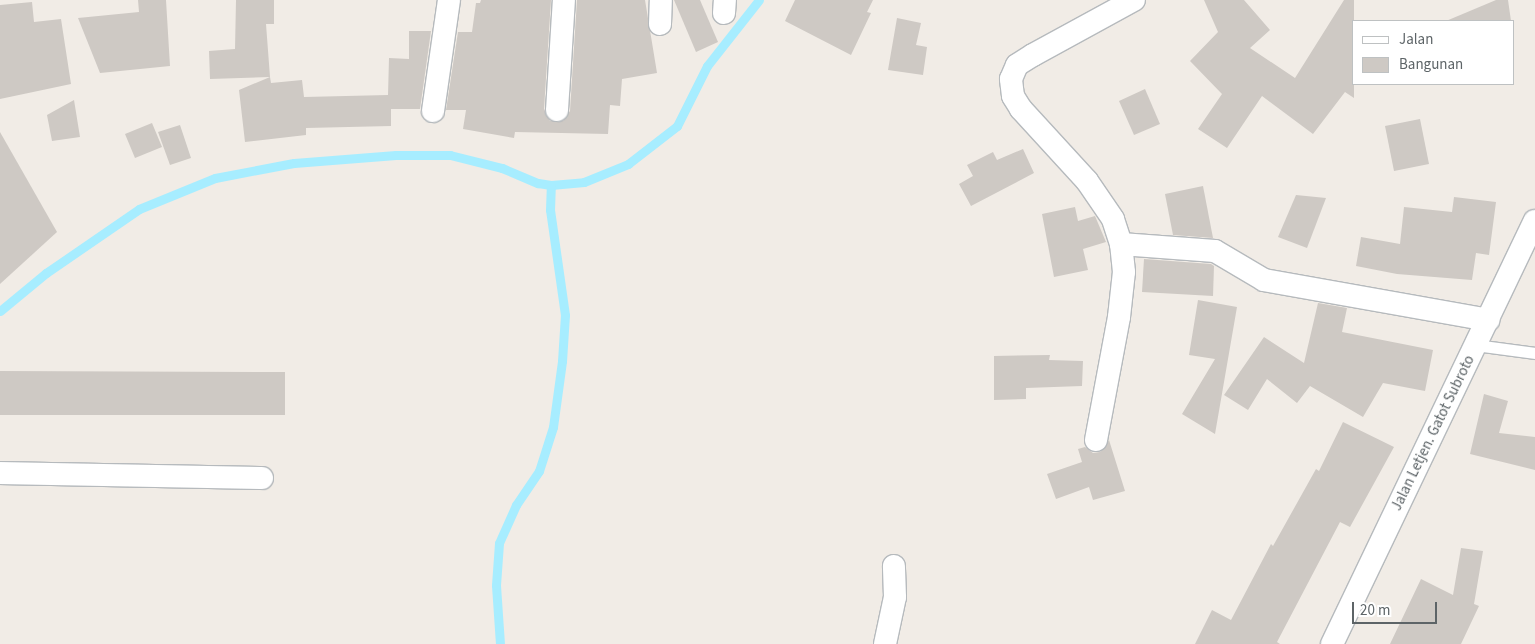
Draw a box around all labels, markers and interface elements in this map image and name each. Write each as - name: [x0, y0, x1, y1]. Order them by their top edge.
- legend: [1352, 20, 1515, 85]
- text: Jalan: [1399, 29, 1433, 50]
- text: Bangunan: [1399, 54, 1463, 75]
- street label: Jalan Letjen. Gatot Subroto: [1387, 352, 1479, 514]
- scale bar: [1355, 592, 1440, 624]
- text: 20 m: [1360, 600, 1390, 621]

